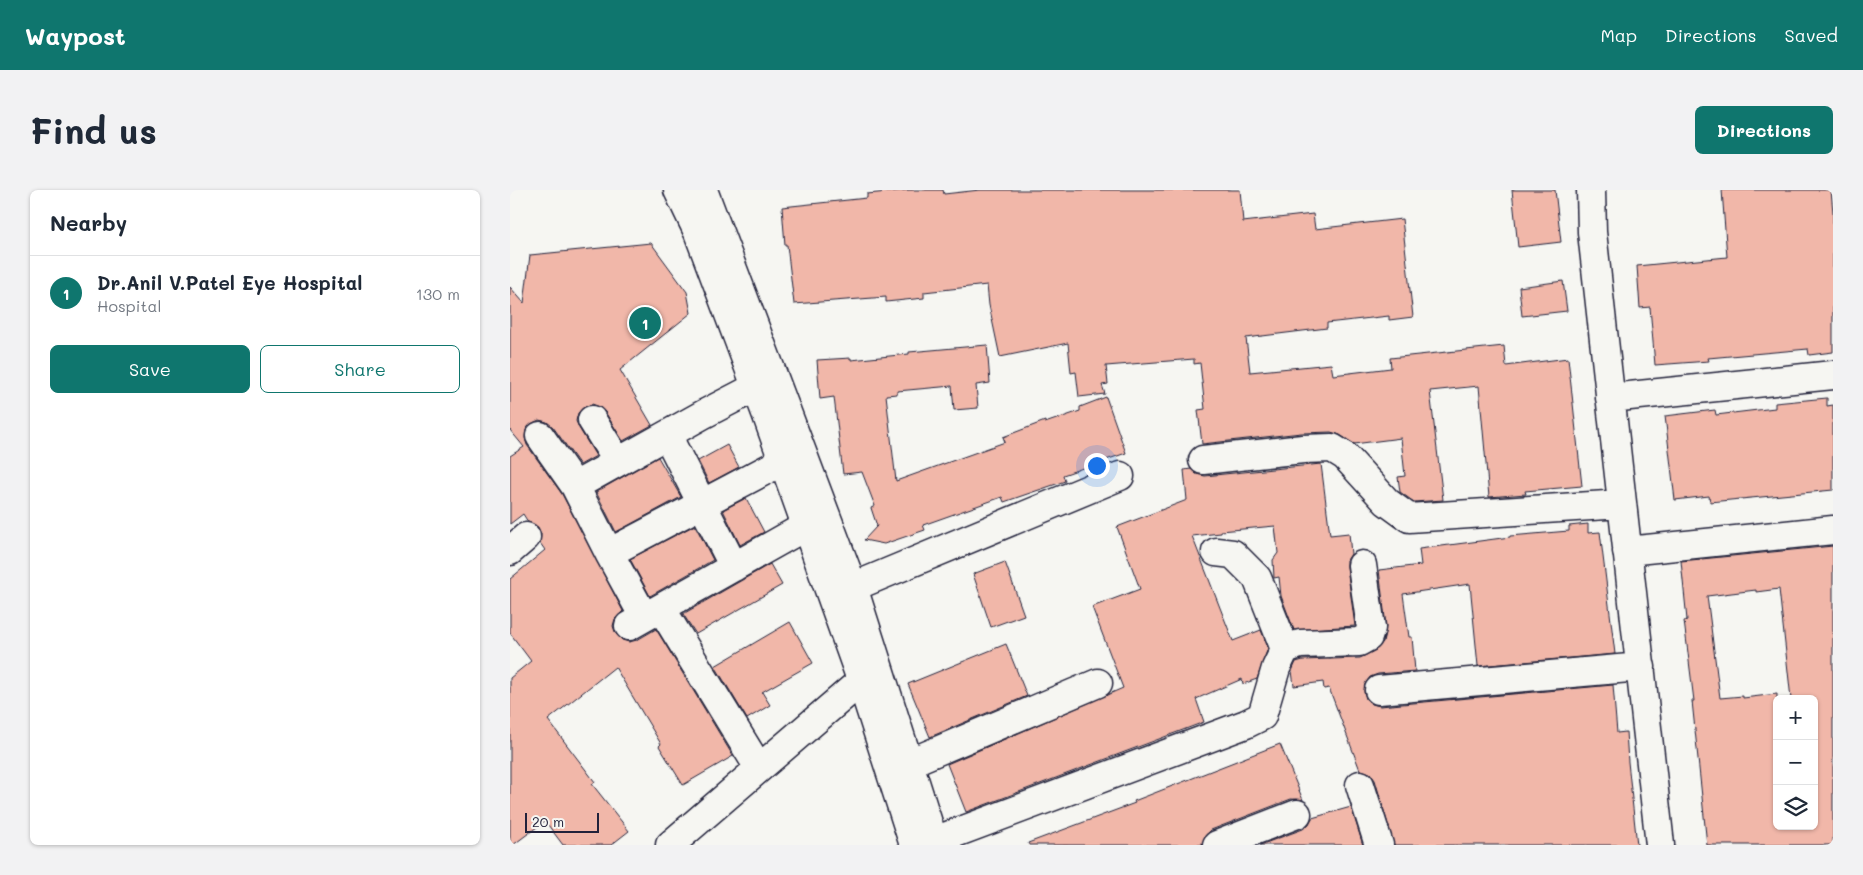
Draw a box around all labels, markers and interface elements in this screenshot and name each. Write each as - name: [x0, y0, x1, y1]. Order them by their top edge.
- text: Waypost: [25, 20, 126, 51]
- text: Map: [1600, 23, 1637, 47]
- text: Directions: [1665, 23, 1757, 47]
- text: Saved: [1785, 23, 1838, 47]
- button: Directions: [1695, 106, 1833, 154]
- text: Find us: [30, 107, 157, 153]
- text: Nearby: [50, 209, 127, 236]
- text: Dr.Anil V.Patel Eye Hospital: [97, 270, 362, 295]
- text: 1: [62, 283, 70, 304]
- text: 130 m: [416, 283, 460, 304]
- text: Hospital: [97, 295, 161, 316]
- pin: 1: [629, 304, 661, 342]
- button: Save: [50, 345, 250, 393]
- button: Share: [260, 345, 460, 393]
- your location: [1084, 453, 1110, 479]
- map controls: [1773, 695, 1818, 830]
- button: +: [1773, 695, 1818, 740]
- button: −: [1773, 740, 1818, 785]
- button: layers: [1773, 785, 1818, 830]
- scale bar: [525, 810, 599, 833]
- text: 20 m: [532, 812, 564, 831]

